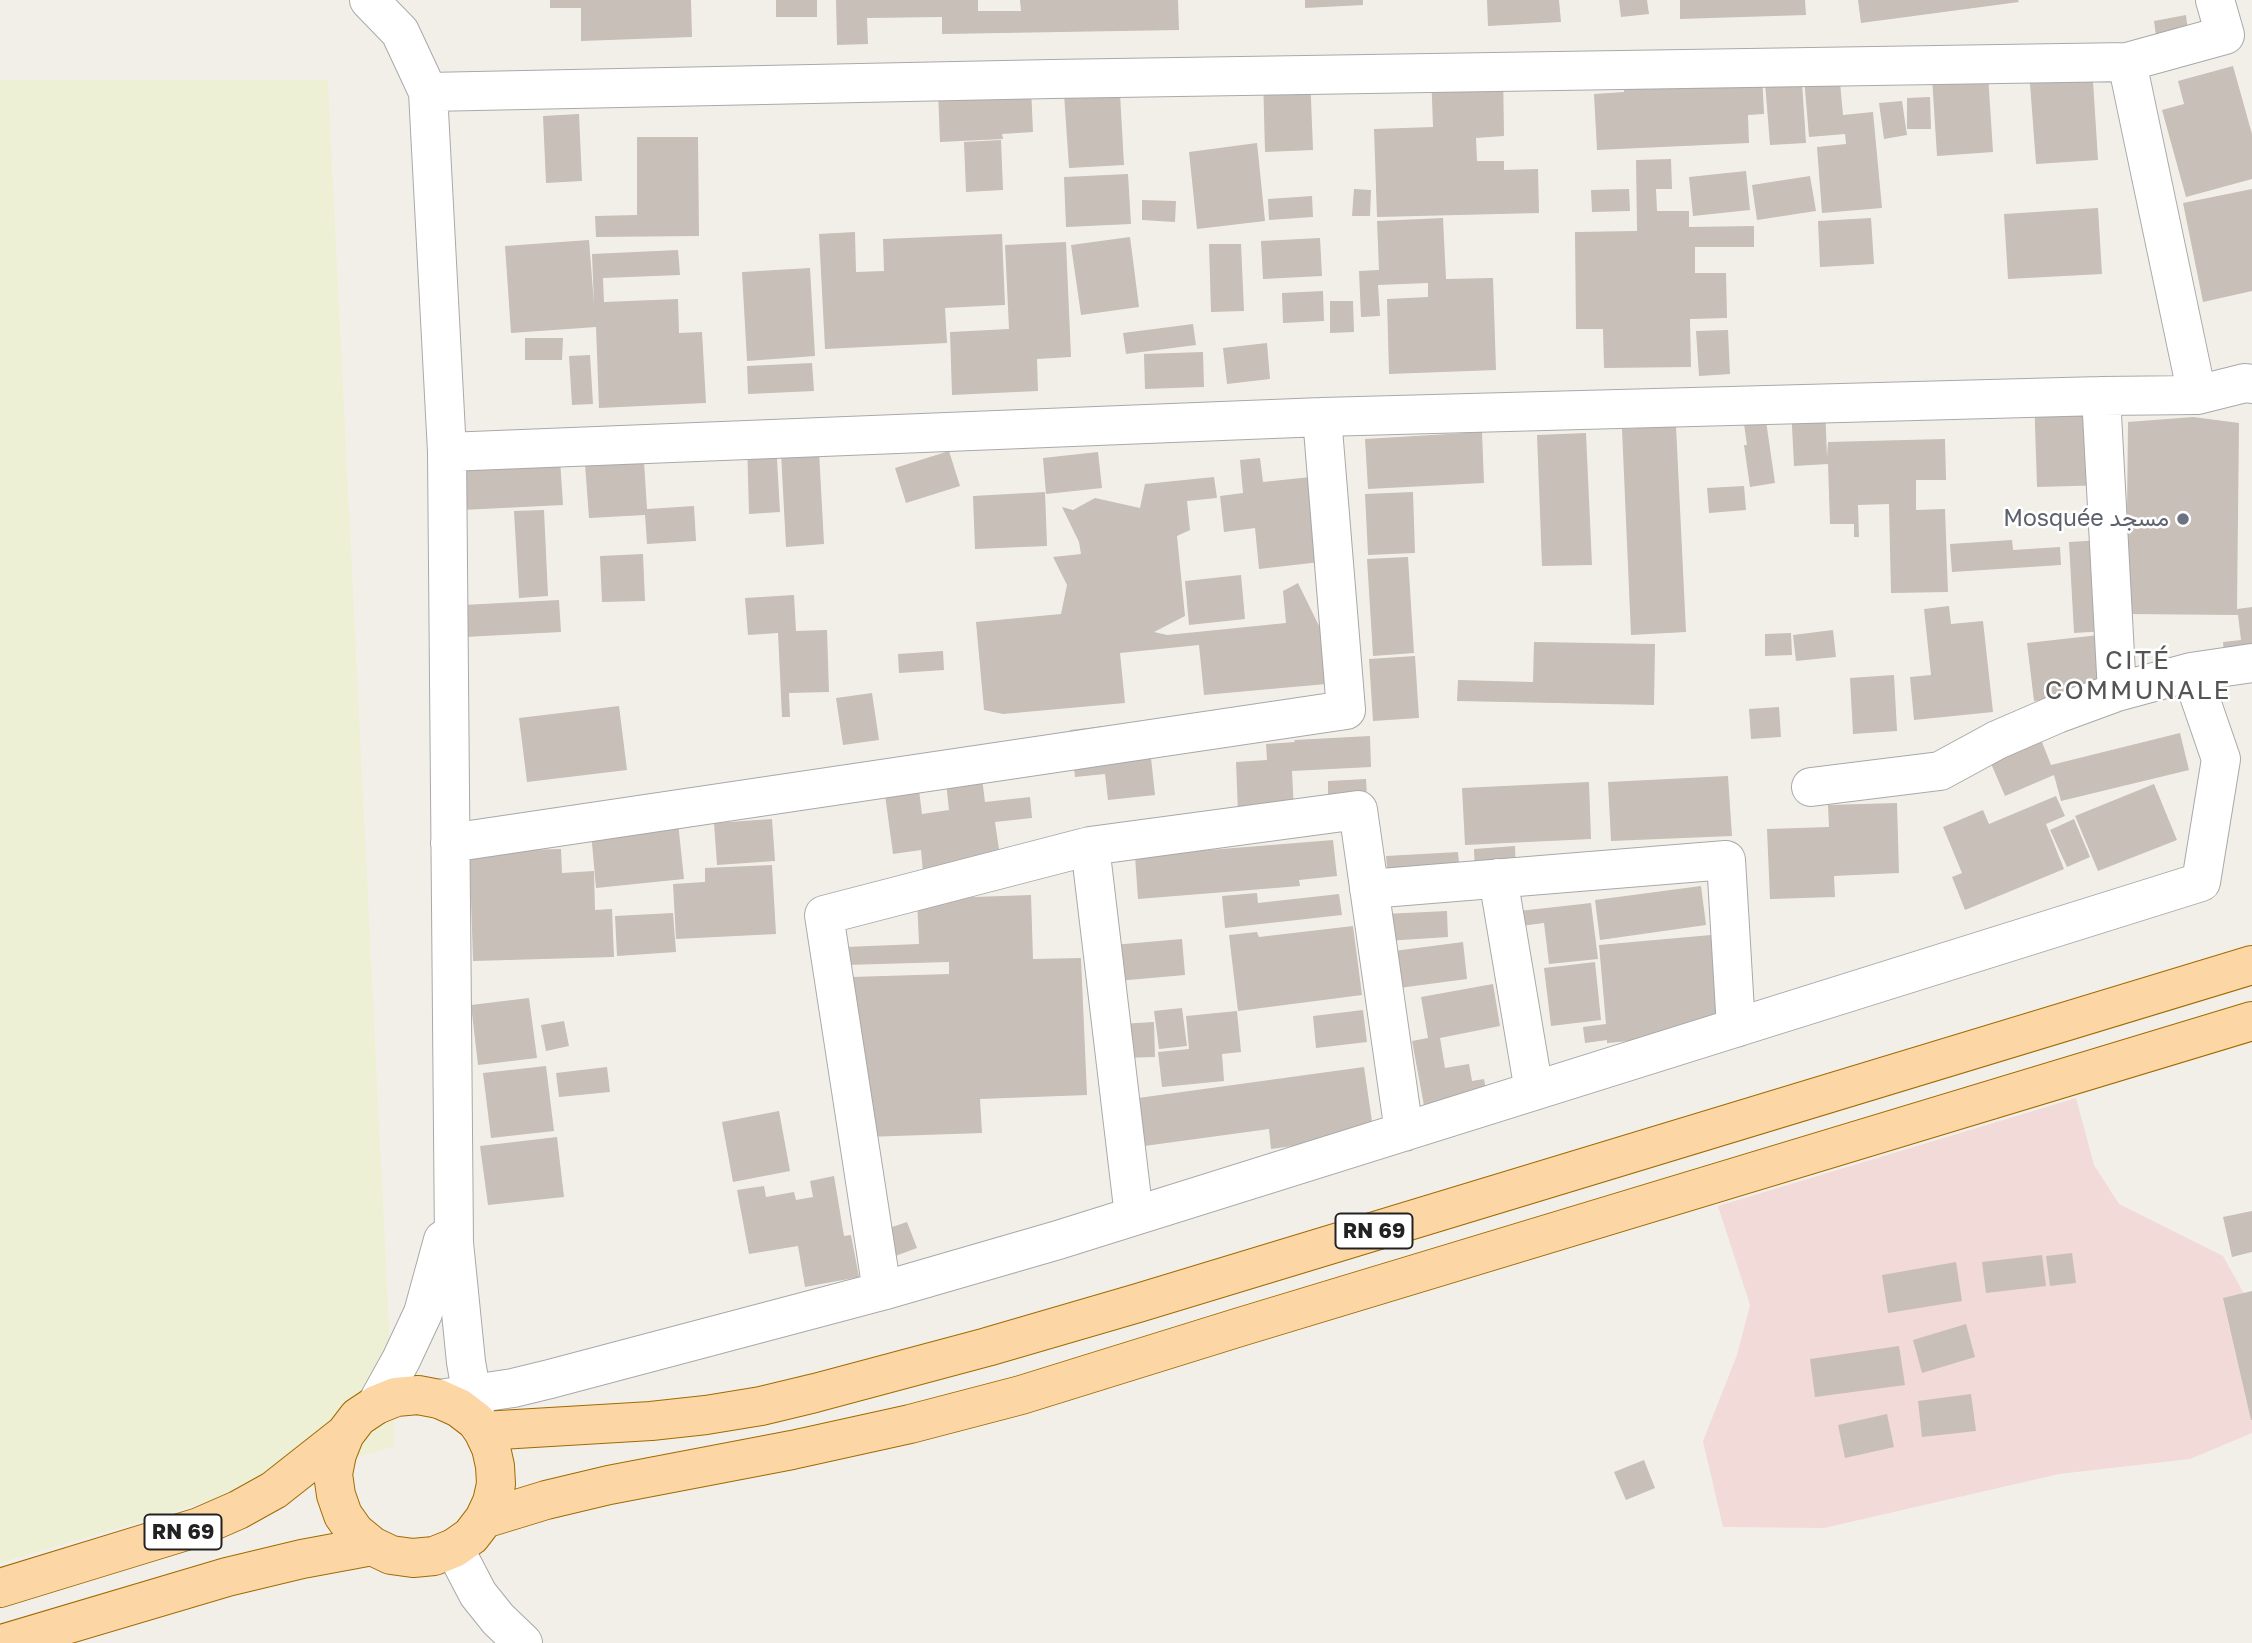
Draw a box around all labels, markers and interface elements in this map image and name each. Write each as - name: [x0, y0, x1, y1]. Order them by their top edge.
- place label: Mosquée مسجد: [2003, 505, 2169, 533]
- marker: Mosquée مسجد: [2175, 511, 2191, 527]
- district label: CITÉ COMMUNALE: [2046, 645, 2230, 706]
- road number: RN 69: [1336, 1214, 1412, 1248]
- road number: RN 69: [144, 1514, 222, 1550]

